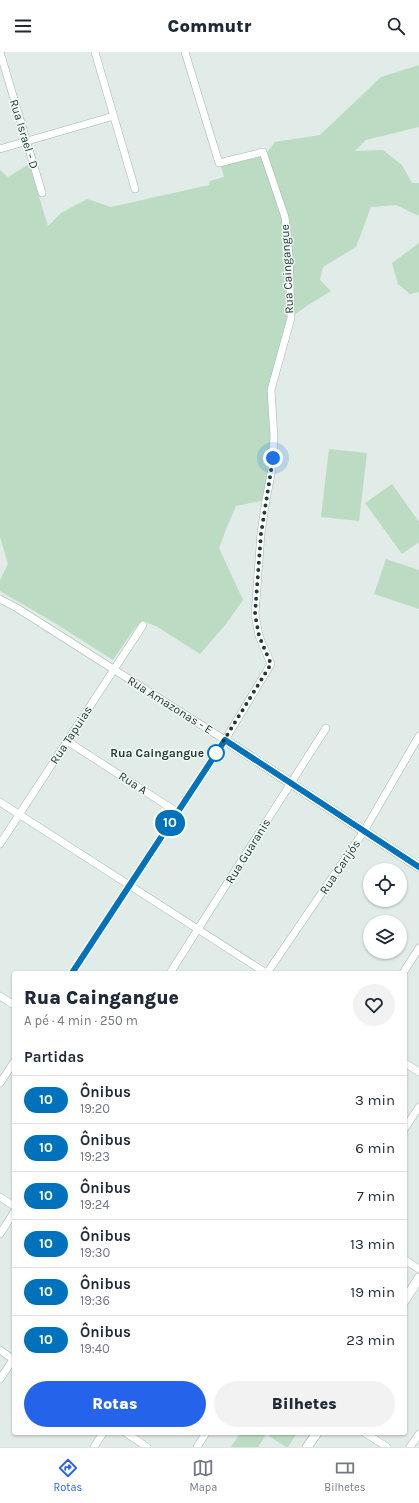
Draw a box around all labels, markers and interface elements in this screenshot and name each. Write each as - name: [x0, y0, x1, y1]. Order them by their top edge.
- icon: menu: [12, 15, 34, 37]
- text: Commutr: [168, 15, 251, 37]
- icon: search: [385, 15, 407, 37]
- street label: Rua Israel - D: [7, 98, 41, 171]
- street label: Rua Caingangue: [278, 224, 296, 314]
- your location: [263, 448, 283, 468]
- street label: Rua Amazonas - E: [125, 673, 215, 737]
- street label: Rua Tapuias: [47, 703, 95, 767]
- marker: Rua Caingangue: [207, 744, 225, 762]
- place label: Rua Caingangue: [110, 746, 204, 760]
- street label: Rua A: [116, 769, 150, 797]
- line badge: 10: [152, 810, 188, 836]
- text: 10: [163, 814, 177, 831]
- street label: Rua Guaranis: [223, 816, 273, 886]
- street label: Rua Carijós: [317, 837, 363, 897]
- map controls: [363, 863, 407, 959]
- button: locate: [363, 863, 407, 907]
- button: layers: [363, 915, 407, 959]
- button: heart: [353, 984, 395, 1026]
- text: Rua Caingangue: [24, 987, 179, 1009]
- text: A pé · 4 min · 250 m: [24, 1013, 138, 1028]
- text: Partidas: [24, 1048, 84, 1066]
- text: Ônibus: [80, 1083, 131, 1101]
- text: 10: [39, 1091, 53, 1108]
- text: 3 min: [355, 1091, 395, 1109]
- text: 19:20: [80, 1101, 110, 1116]
- text: Ônibus: [80, 1131, 131, 1149]
- text: 10: [39, 1139, 53, 1156]
- text: 6 min: [355, 1139, 395, 1157]
- text: 19:23: [80, 1149, 110, 1164]
- text: Ônibus: [80, 1179, 131, 1197]
- text: 10: [39, 1187, 53, 1204]
- text: 7 min: [357, 1187, 395, 1205]
- text: 19:24: [80, 1197, 110, 1212]
- text: Ônibus: [80, 1227, 131, 1245]
- text: 10: [39, 1235, 53, 1252]
- text: 13 min: [350, 1235, 395, 1253]
- text: 19:30: [80, 1245, 110, 1260]
- text: Ônibus: [80, 1275, 131, 1293]
- text: 10: [39, 1283, 53, 1300]
- text: 19 min: [350, 1283, 395, 1301]
- text: 19:36: [80, 1293, 110, 1308]
- text: Ônibus: [80, 1323, 131, 1341]
- text: 10: [39, 1331, 53, 1348]
- text: 23 min: [346, 1331, 395, 1349]
- text: 19:40: [80, 1341, 110, 1356]
- button: Rotas: [24, 1381, 206, 1427]
- button: Bilhetes: [214, 1381, 395, 1427]
- tab: Rotas: [54, 1457, 82, 1494]
- tab: Mapa: [189, 1457, 217, 1494]
- tab: Bilhetes: [324, 1457, 365, 1494]

